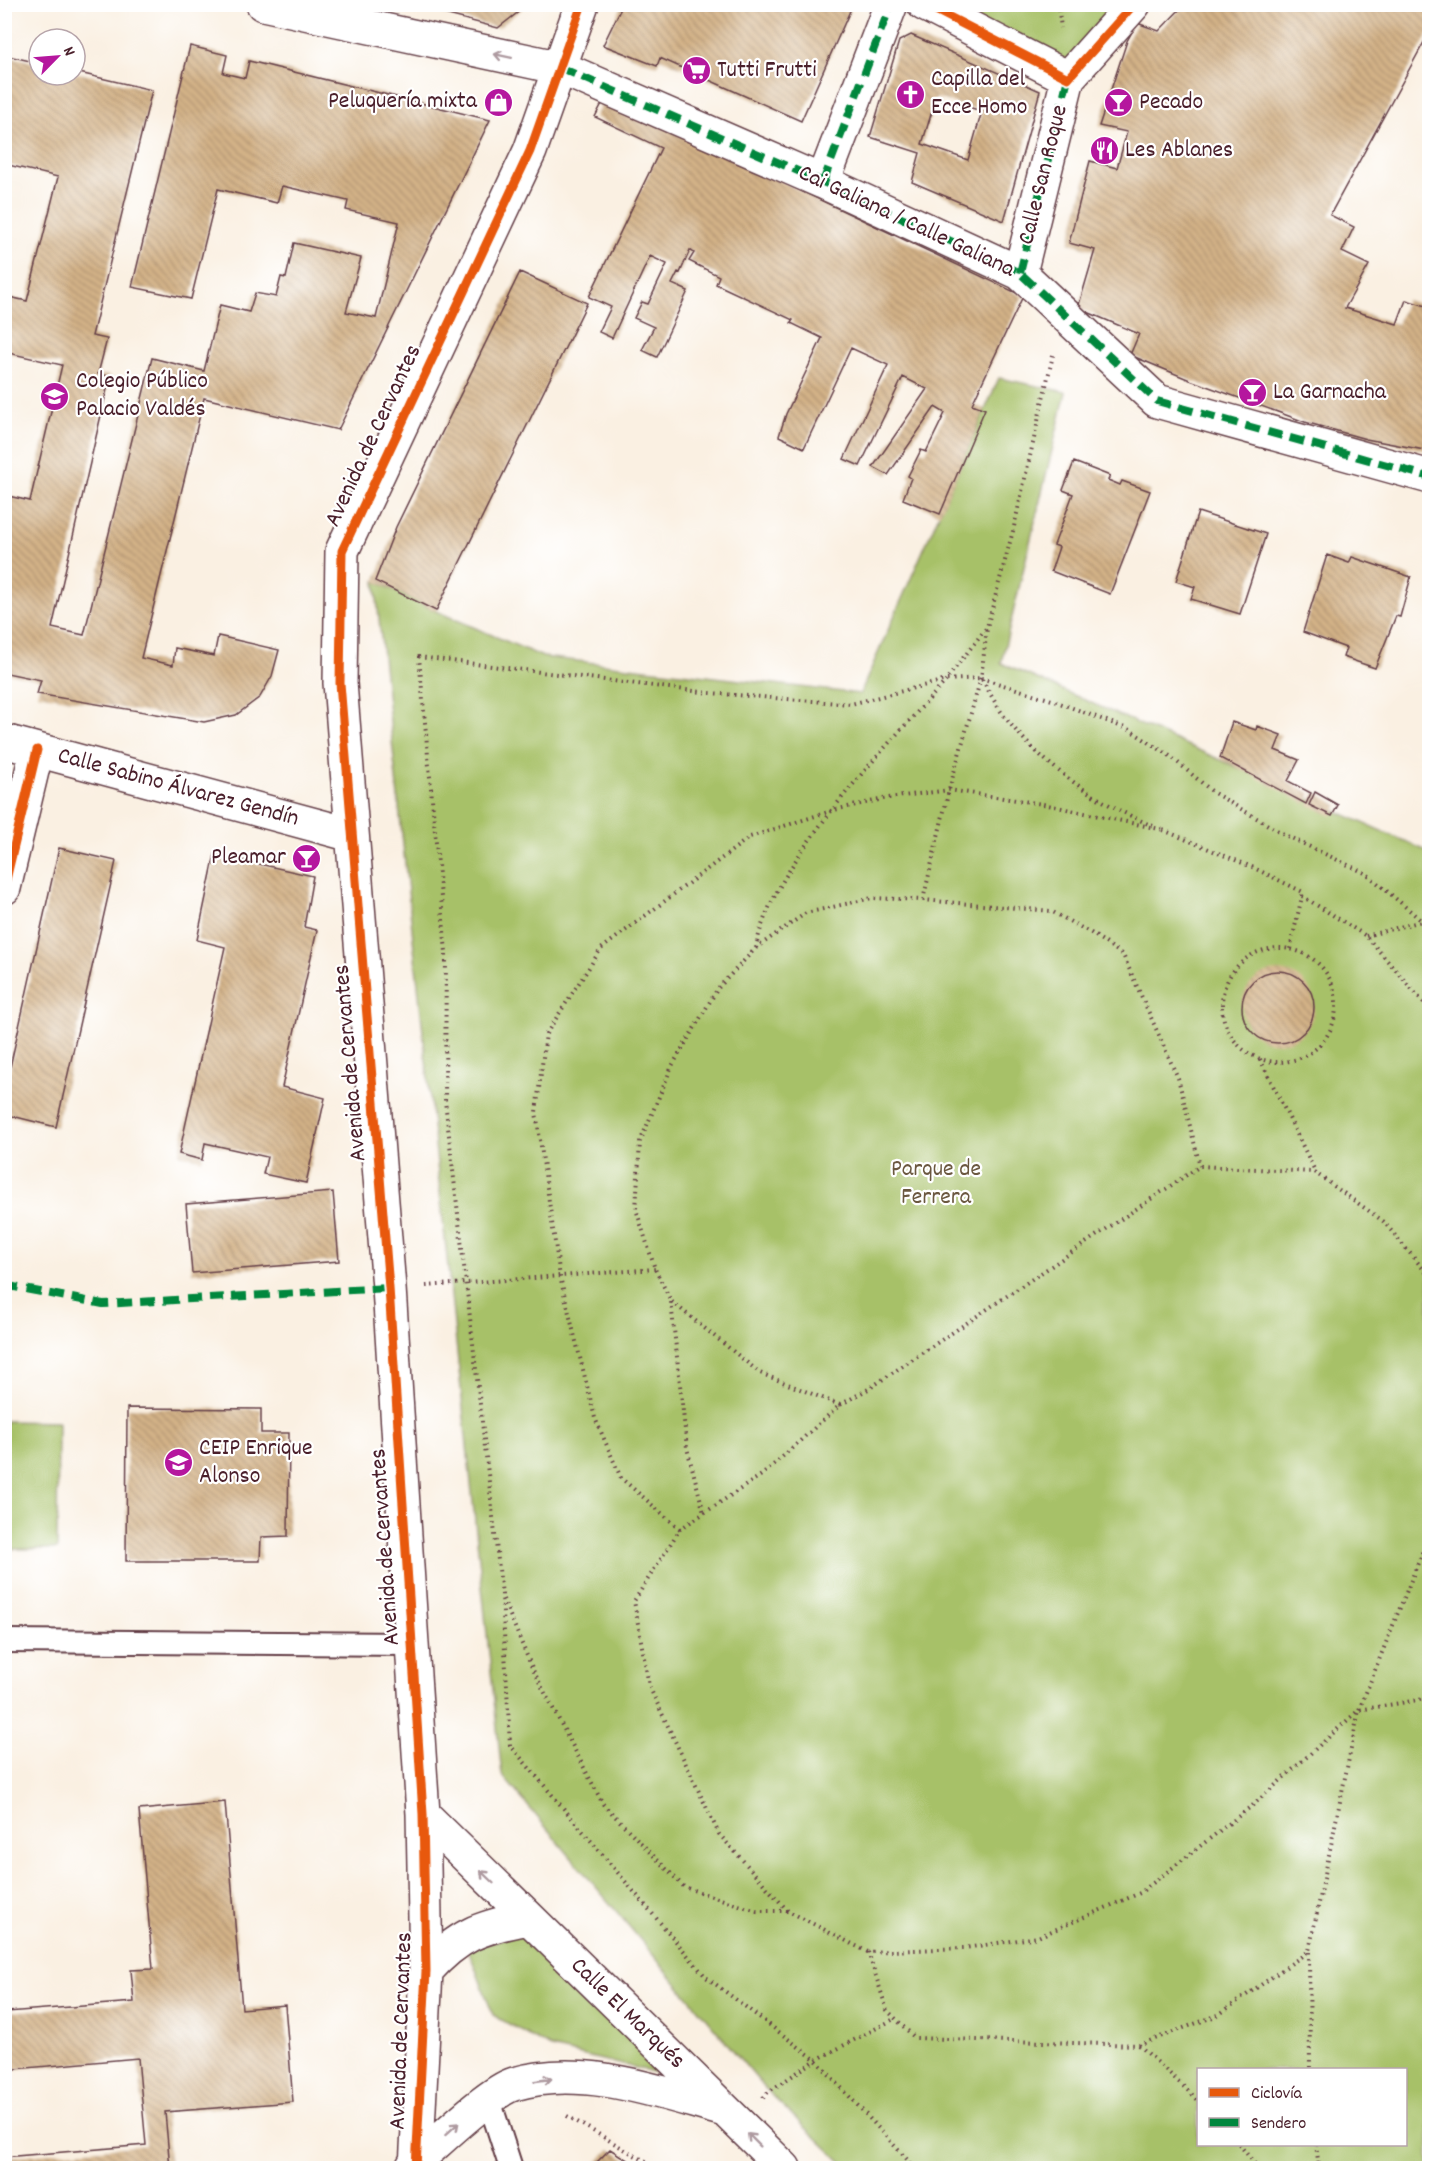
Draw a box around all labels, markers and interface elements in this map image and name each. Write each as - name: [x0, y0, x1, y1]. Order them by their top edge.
- north arrow: [27, 27, 87, 87]
- text: N: [56, 43, 80, 60]
- one-way arrow: [494, 49, 513, 61]
- place label: Tutti Frutti: [717, 54, 817, 88]
- supermarket icon: Tutti Frutti: [680, 55, 712, 87]
- place label: Capilla del Ecce Homo: [931, 63, 1027, 125]
- church icon: Capilla del Ecce Homo: [894, 78, 926, 110]
- place label: Peluquería mixta: [328, 85, 478, 119]
- shop icon: Peluquería mixta: [482, 86, 514, 118]
- place label: Pecado: [1139, 86, 1203, 120]
- bar icon: Pecado: [1102, 87, 1134, 119]
- street label: Calle San Roque: [1010, 102, 1078, 248]
- place label: Les Ablanes: [1125, 134, 1233, 168]
- restaurant icon: Les Ablanes: [1088, 135, 1120, 167]
- street label: Cai Galiana / Calle Galiana: [792, 157, 1021, 288]
- street label: Avenida de Cervantes: [317, 339, 431, 533]
- place label: Colegio Público Palacio Valdés: [76, 365, 208, 427]
- place label: La Garnacha: [1273, 376, 1387, 410]
- bar icon: La Garnacha: [1236, 377, 1268, 409]
- school or university icon: Colegio Público Palacio Valdés: [39, 380, 71, 412]
- street label: Calle Sabino Álvarez Gendín: [54, 739, 302, 837]
- place label: Pleamar: [211, 841, 286, 875]
- bar icon: Pleamar: [291, 842, 323, 874]
- street label: Avenida de Cervantes: [325, 963, 377, 1163]
- park label: Parque de Ferrera: [891, 1153, 981, 1215]
- place label: CEIP Enrique Alonso: [199, 1432, 312, 1494]
- school or university icon: CEIP Enrique Alonso: [162, 1447, 194, 1479]
- street label: Avenida de Cervantes: [362, 1447, 410, 1647]
- one-way arrow: [479, 1870, 494, 1884]
- street label: Avenida de Cervantes: [382, 1932, 422, 2130]
- street label: Calle El Marqués: [562, 1950, 692, 2078]
- legend: [1197, 2068, 1407, 2146]
- one-way arrow: [532, 2074, 552, 2085]
- text: Ciclovía: [1251, 2082, 1303, 2107]
- text: Sendero: [1251, 2112, 1306, 2137]
- one-way arrow: [444, 2122, 459, 2136]
- one-way arrow: [747, 2132, 762, 2147]

